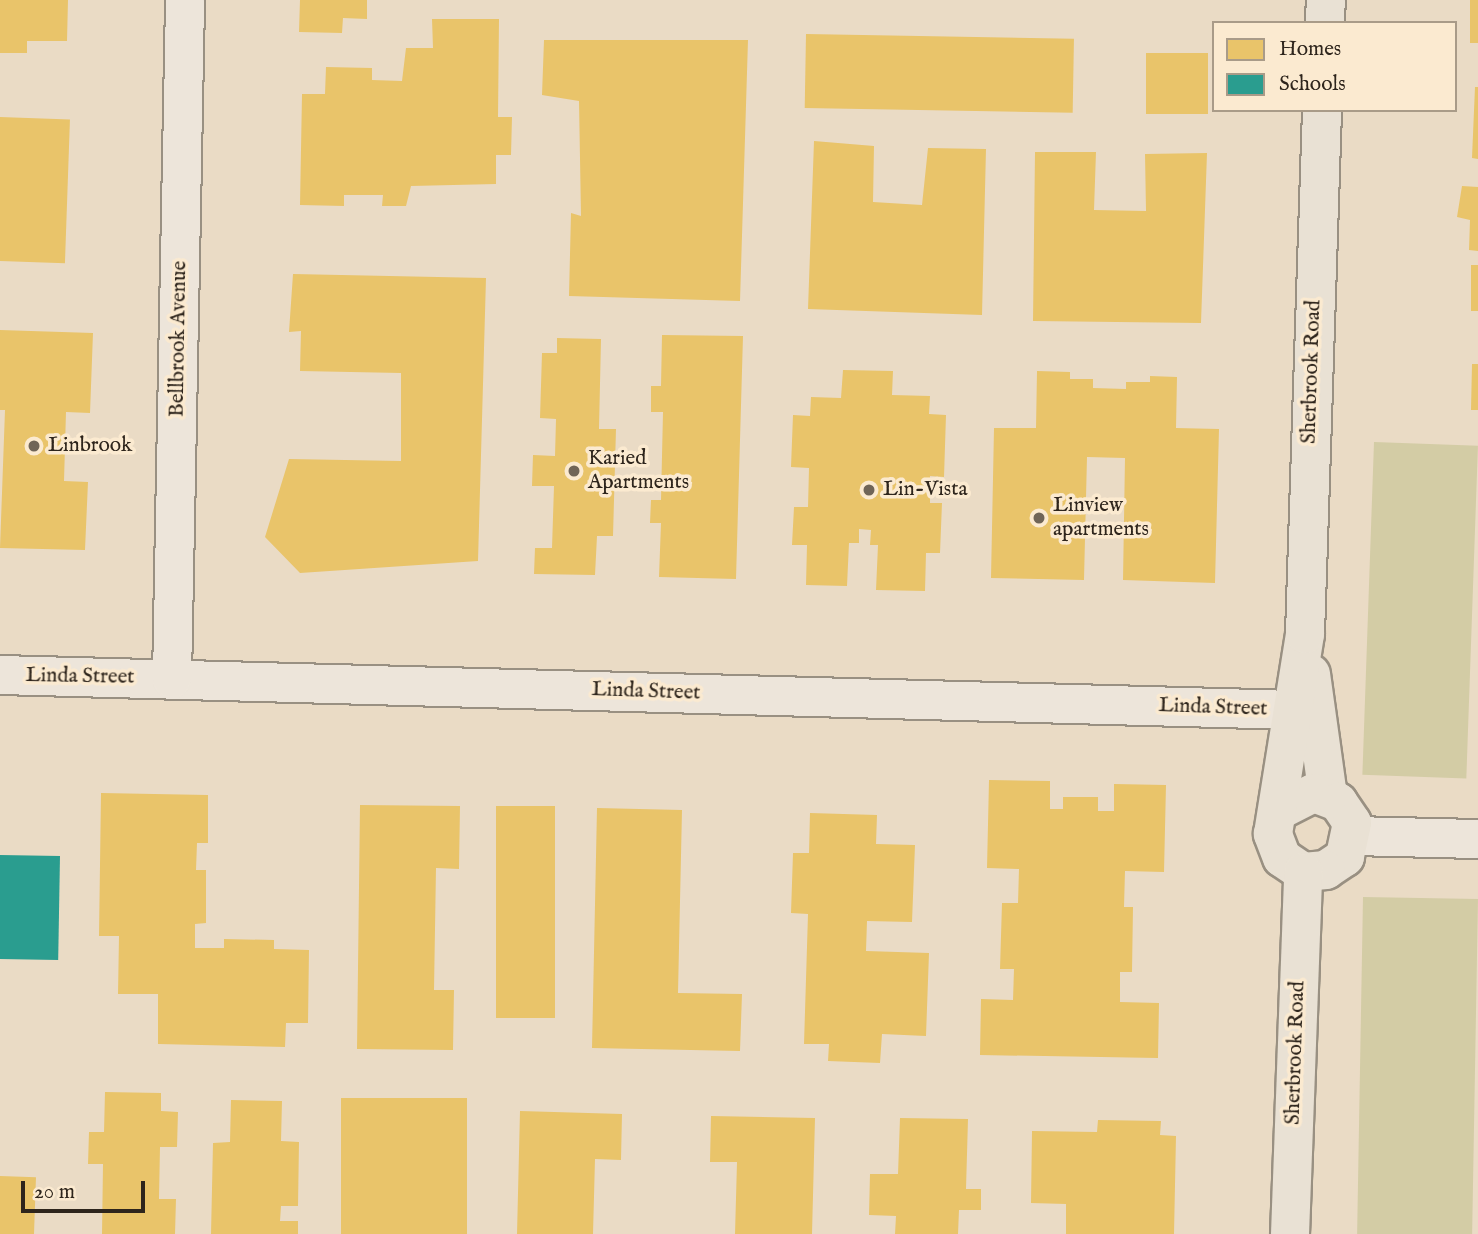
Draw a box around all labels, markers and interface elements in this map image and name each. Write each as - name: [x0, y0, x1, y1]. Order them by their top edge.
- legend: [1212, 21, 1457, 112]
- text: Homes: [1279, 36, 1341, 63]
- text: Schools: [1279, 71, 1346, 98]
- street label: Bellbrook Avenue: [165, 261, 193, 417]
- street label: Sherbrook Road: [1297, 300, 1327, 444]
- place label: Linbrook: [48, 433, 132, 459]
- marker: Linbrook: [26, 438, 42, 454]
- place label: Karied Apartments: [588, 446, 689, 496]
- marker: Karied Apartments: [566, 463, 582, 479]
- place label: Lin-Vista: [883, 477, 968, 503]
- marker: Lin-Vista: [861, 482, 877, 498]
- place label: Linview apartments: [1053, 493, 1149, 543]
- marker: Linview apartments: [1031, 510, 1047, 526]
- street label: Linda Street: [25, 663, 135, 691]
- street label: Linda Street: [591, 678, 701, 706]
- street label: Linda Street: [1158, 694, 1268, 722]
- street label: Sherbrook Road: [1281, 981, 1311, 1125]
- scale bar: [24, 1168, 149, 1212]
- text: 20 m: [34, 1179, 75, 1206]

